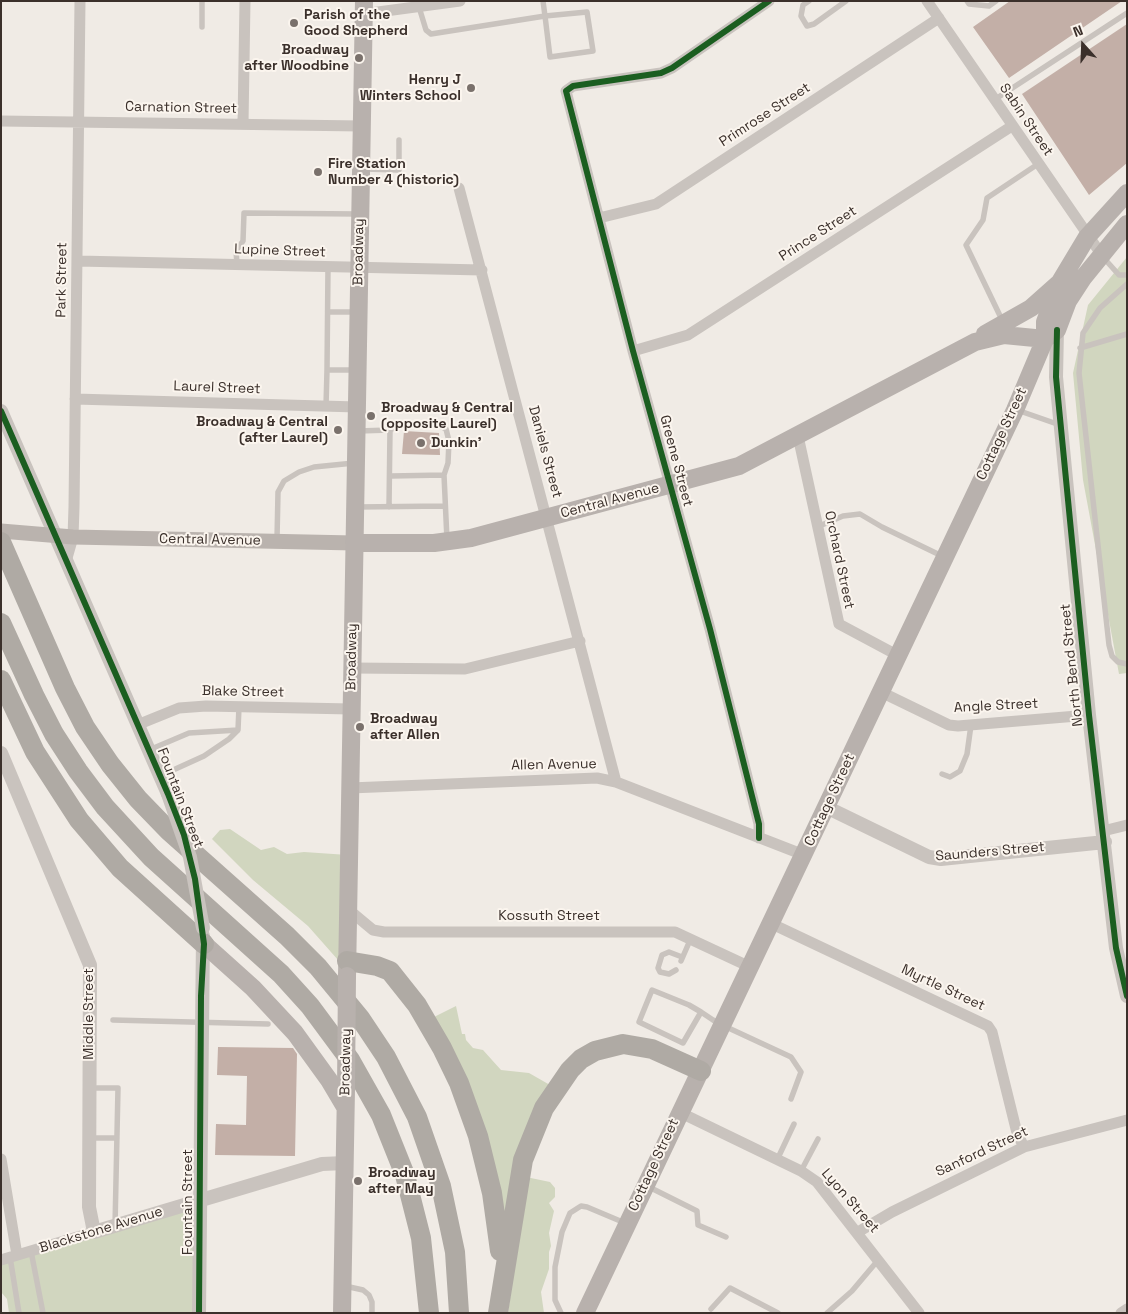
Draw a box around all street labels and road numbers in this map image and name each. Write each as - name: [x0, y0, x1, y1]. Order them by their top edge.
- street label: Primrose Street: [716, 79, 814, 151]
- street label: Sabin Street: [996, 80, 1056, 160]
- street label: Carnation Street: [125, 99, 237, 117]
- street label: Prince Street: [776, 203, 860, 265]
- street label: Broadway: [350, 218, 368, 286]
- street label: Lupine Street: [234, 241, 326, 261]
- street label: Park Street: [53, 242, 71, 318]
- street label: Laurel Street: [173, 378, 261, 398]
- street label: Cottage Street: [973, 385, 1031, 483]
- street label: Daniels Street: [525, 404, 565, 500]
- street label: Greene Street: [656, 413, 696, 509]
- street label: Central Avenue: [559, 480, 661, 522]
- street label: Orchard Street: [820, 509, 858, 611]
- street label: Central Avenue: [159, 531, 261, 549]
- street label: North Bend Street: [1057, 603, 1087, 727]
- street label: Broadway: [343, 623, 361, 691]
- street label: Blake Street: [202, 683, 284, 701]
- street label: Angle Street: [953, 695, 1039, 717]
- street label: Fountain Street: [153, 746, 207, 850]
- street label: Cottage Street: [801, 751, 859, 849]
- street label: Allen Avenue: [511, 756, 597, 774]
- street label: Saunders Street: [935, 839, 1045, 865]
- street label: Kossuth Street: [498, 908, 600, 924]
- street label: Myrtle Street: [898, 961, 988, 1015]
- street label: Middle Street: [81, 968, 97, 1060]
- street label: Broadway: [337, 1028, 355, 1096]
- street label: Cottage Street: [625, 1116, 683, 1214]
- street label: Sanford Street: [933, 1123, 1031, 1181]
- street label: Fountain Street: [180, 1149, 196, 1255]
- street label: Lyon Street: [817, 1165, 883, 1237]
- street label: Blackstone Avenue: [37, 1203, 165, 1257]

